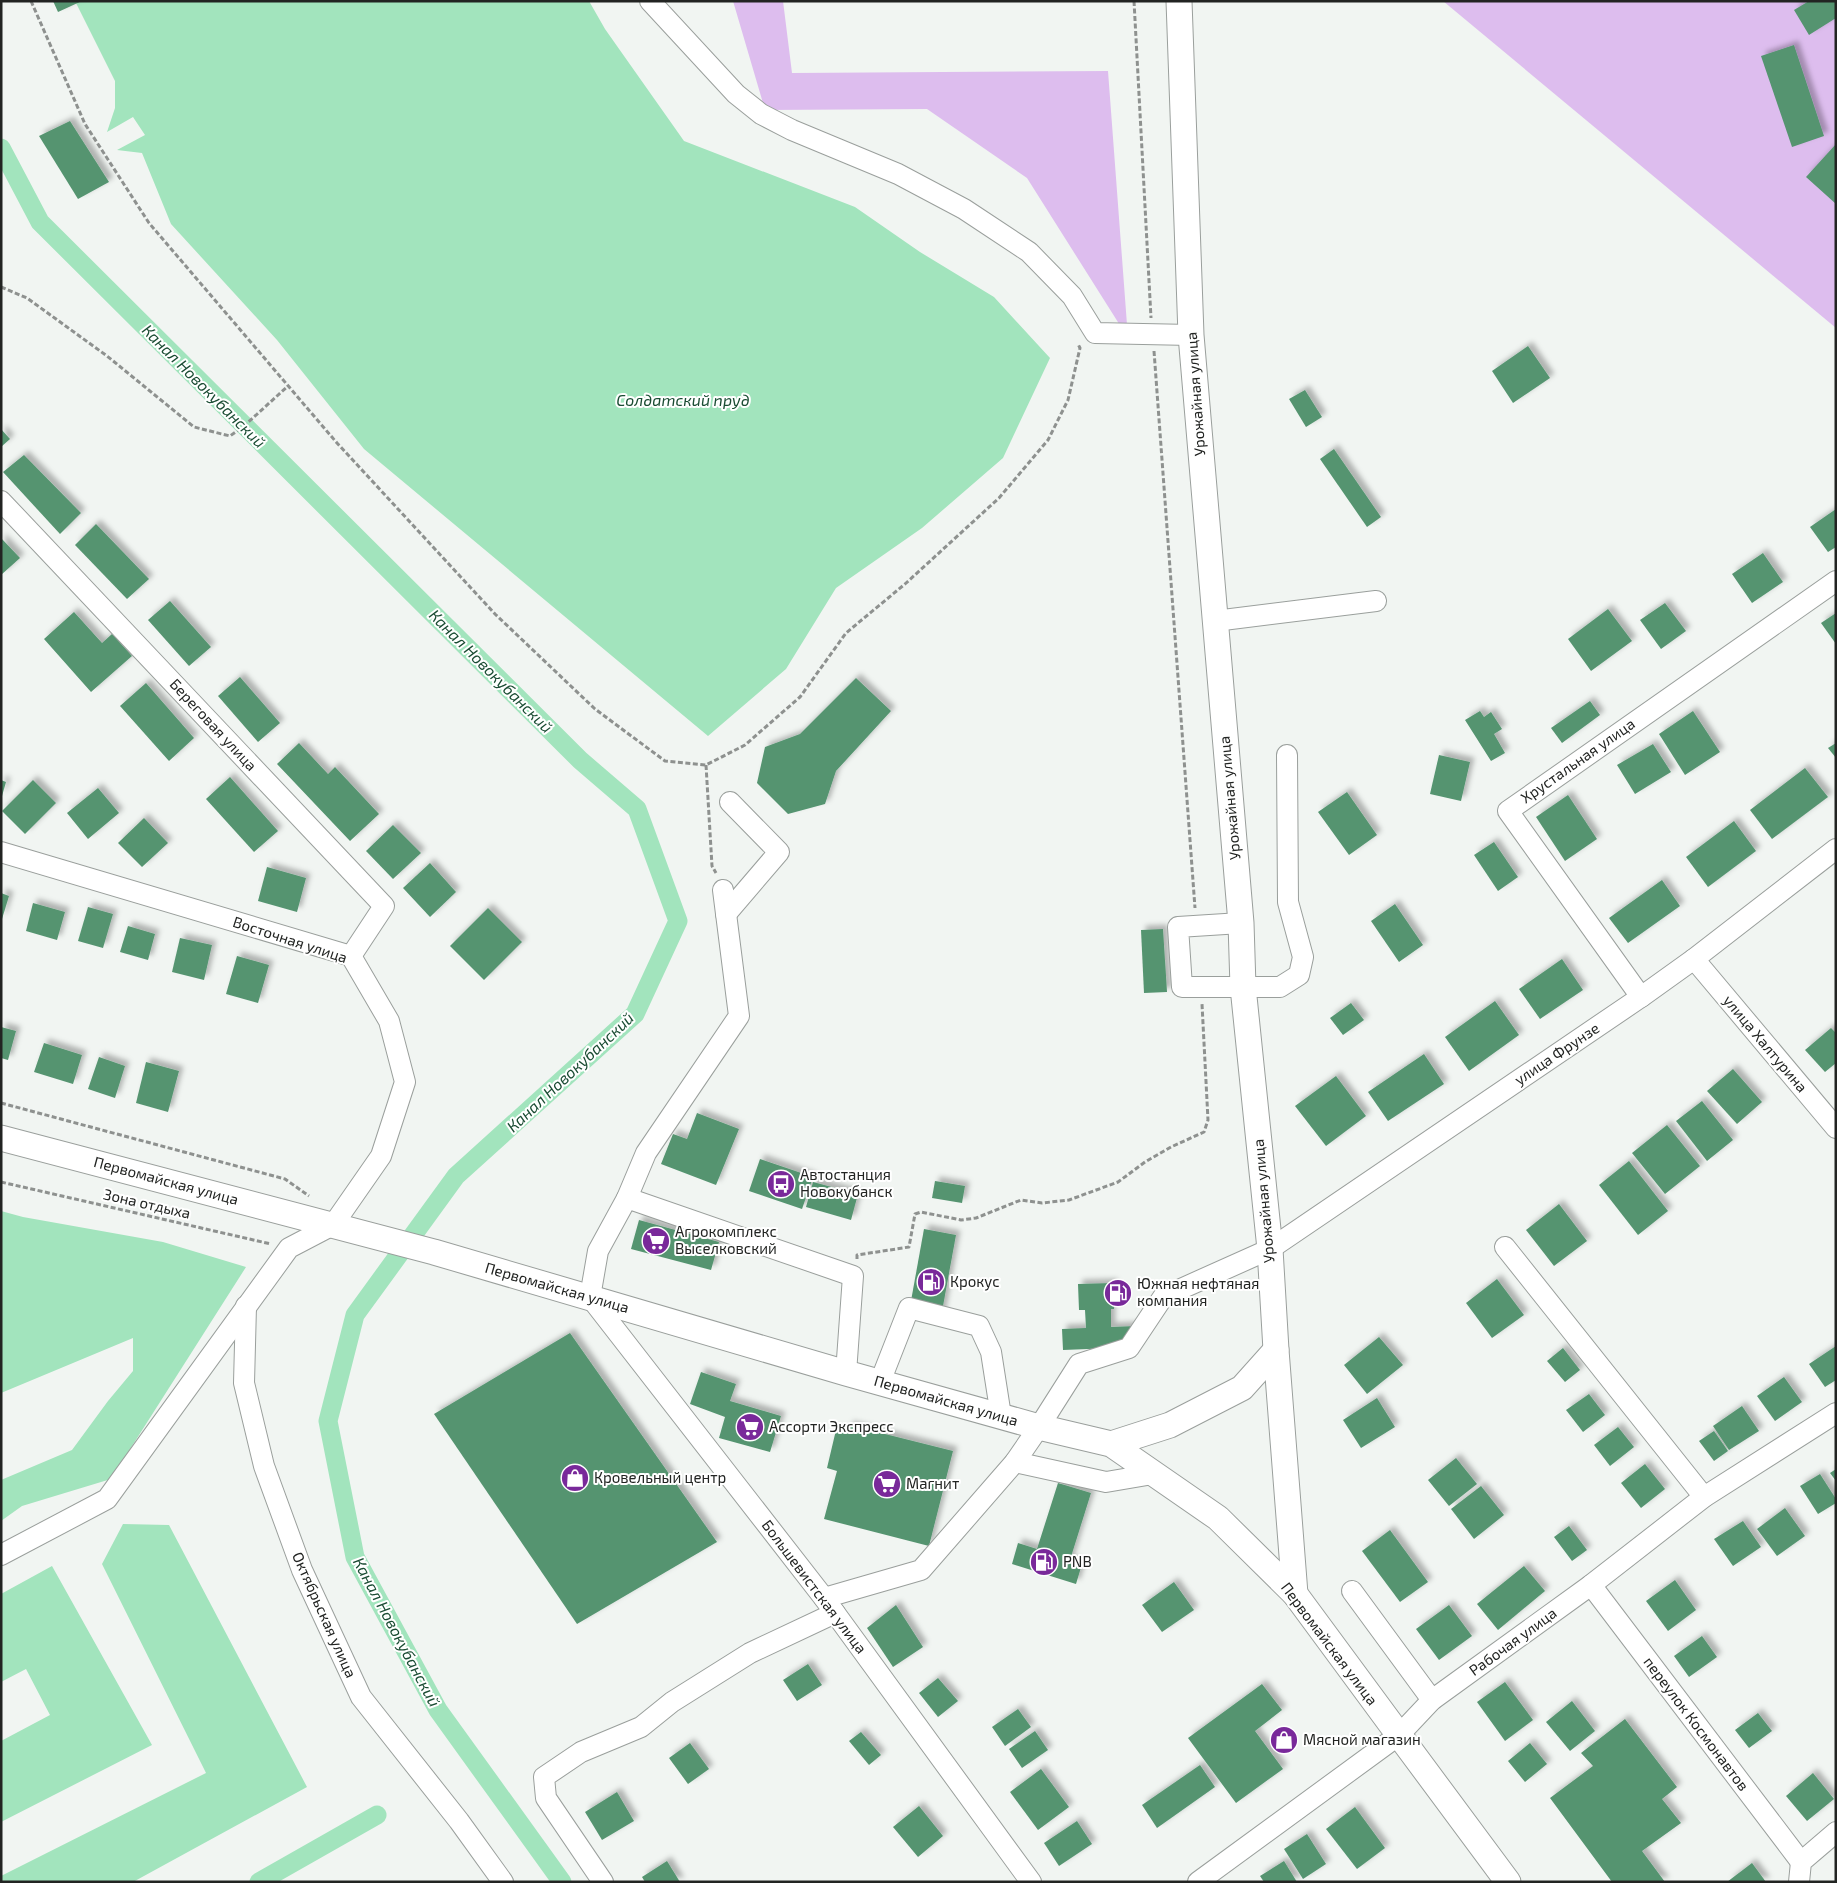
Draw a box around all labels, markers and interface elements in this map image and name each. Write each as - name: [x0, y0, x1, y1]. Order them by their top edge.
- water label: Канал Новокубанский: [139, 320, 270, 451]
- street label: Урожайная улица: [1182, 331, 1209, 457]
- water label: Солдатский пруд: [616, 390, 750, 409]
- water label: Канал Новокубанский: [426, 605, 557, 736]
- street label: Береговая улица: [166, 675, 261, 775]
- street label: Хрустальная улица: [1517, 714, 1639, 807]
- street label: Урожайная улица: [1215, 735, 1244, 861]
- street label: Восточная улица: [230, 912, 350, 967]
- street label: улица Халтурина: [1719, 991, 1812, 1096]
- water label: Канал Новокубанский: [502, 1008, 637, 1135]
- street label: улица Фрунзе: [1511, 1018, 1603, 1089]
- street label: Урожайная улица: [1249, 1138, 1278, 1264]
- street label: Первомайская улица: [92, 1152, 241, 1209]
- place label: Автостанция Новокубанск: [800, 1165, 893, 1201]
- bus stop icon: Автостанция Новокубанск: [766, 1169, 796, 1199]
- street label: Зона отдыха: [102, 1184, 193, 1222]
- place label: Агрокомплекс Выселковский: [675, 1222, 777, 1257]
- supermarket icon: Агрокомплекс Выселковский: [641, 1226, 671, 1256]
- street label: Первомайская улица: [483, 1258, 631, 1317]
- fuel station icon: Крокус: [916, 1267, 946, 1297]
- place label: Крокус: [950, 1272, 1000, 1291]
- place label: Южная нефтяная компания: [1137, 1274, 1260, 1309]
- fuel station icon: Южная нефтяная компания: [1103, 1278, 1133, 1308]
- street label: Первомайская улица: [872, 1371, 1020, 1430]
- supermarket icon: Ассорти Экспресс: [735, 1412, 765, 1442]
- place label: Ассорти Экспресс: [769, 1417, 894, 1435]
- shop icon: Кровельный центр: [560, 1463, 590, 1493]
- place label: Кровельный центр: [594, 1468, 726, 1486]
- supermarket icon: Магнит: [872, 1469, 902, 1499]
- place label: Магнит: [906, 1474, 959, 1492]
- street label: Большевистская улица: [758, 1516, 871, 1657]
- fuel station icon: PNB: [1029, 1547, 1059, 1577]
- street label: Октябрьская улица: [288, 1549, 361, 1681]
- place label: PNB: [1063, 1552, 1092, 1570]
- water label: Канал Новокубанский: [350, 1554, 445, 1710]
- street label: Первомайская улица: [1277, 1578, 1382, 1709]
- street label: Рабочая улица: [1465, 1603, 1560, 1680]
- street label: переулок Космонавтов: [1640, 1653, 1753, 1795]
- shop icon: Мясной магазин: [1269, 1725, 1299, 1755]
- place label: Мясной магазин: [1303, 1730, 1421, 1748]

